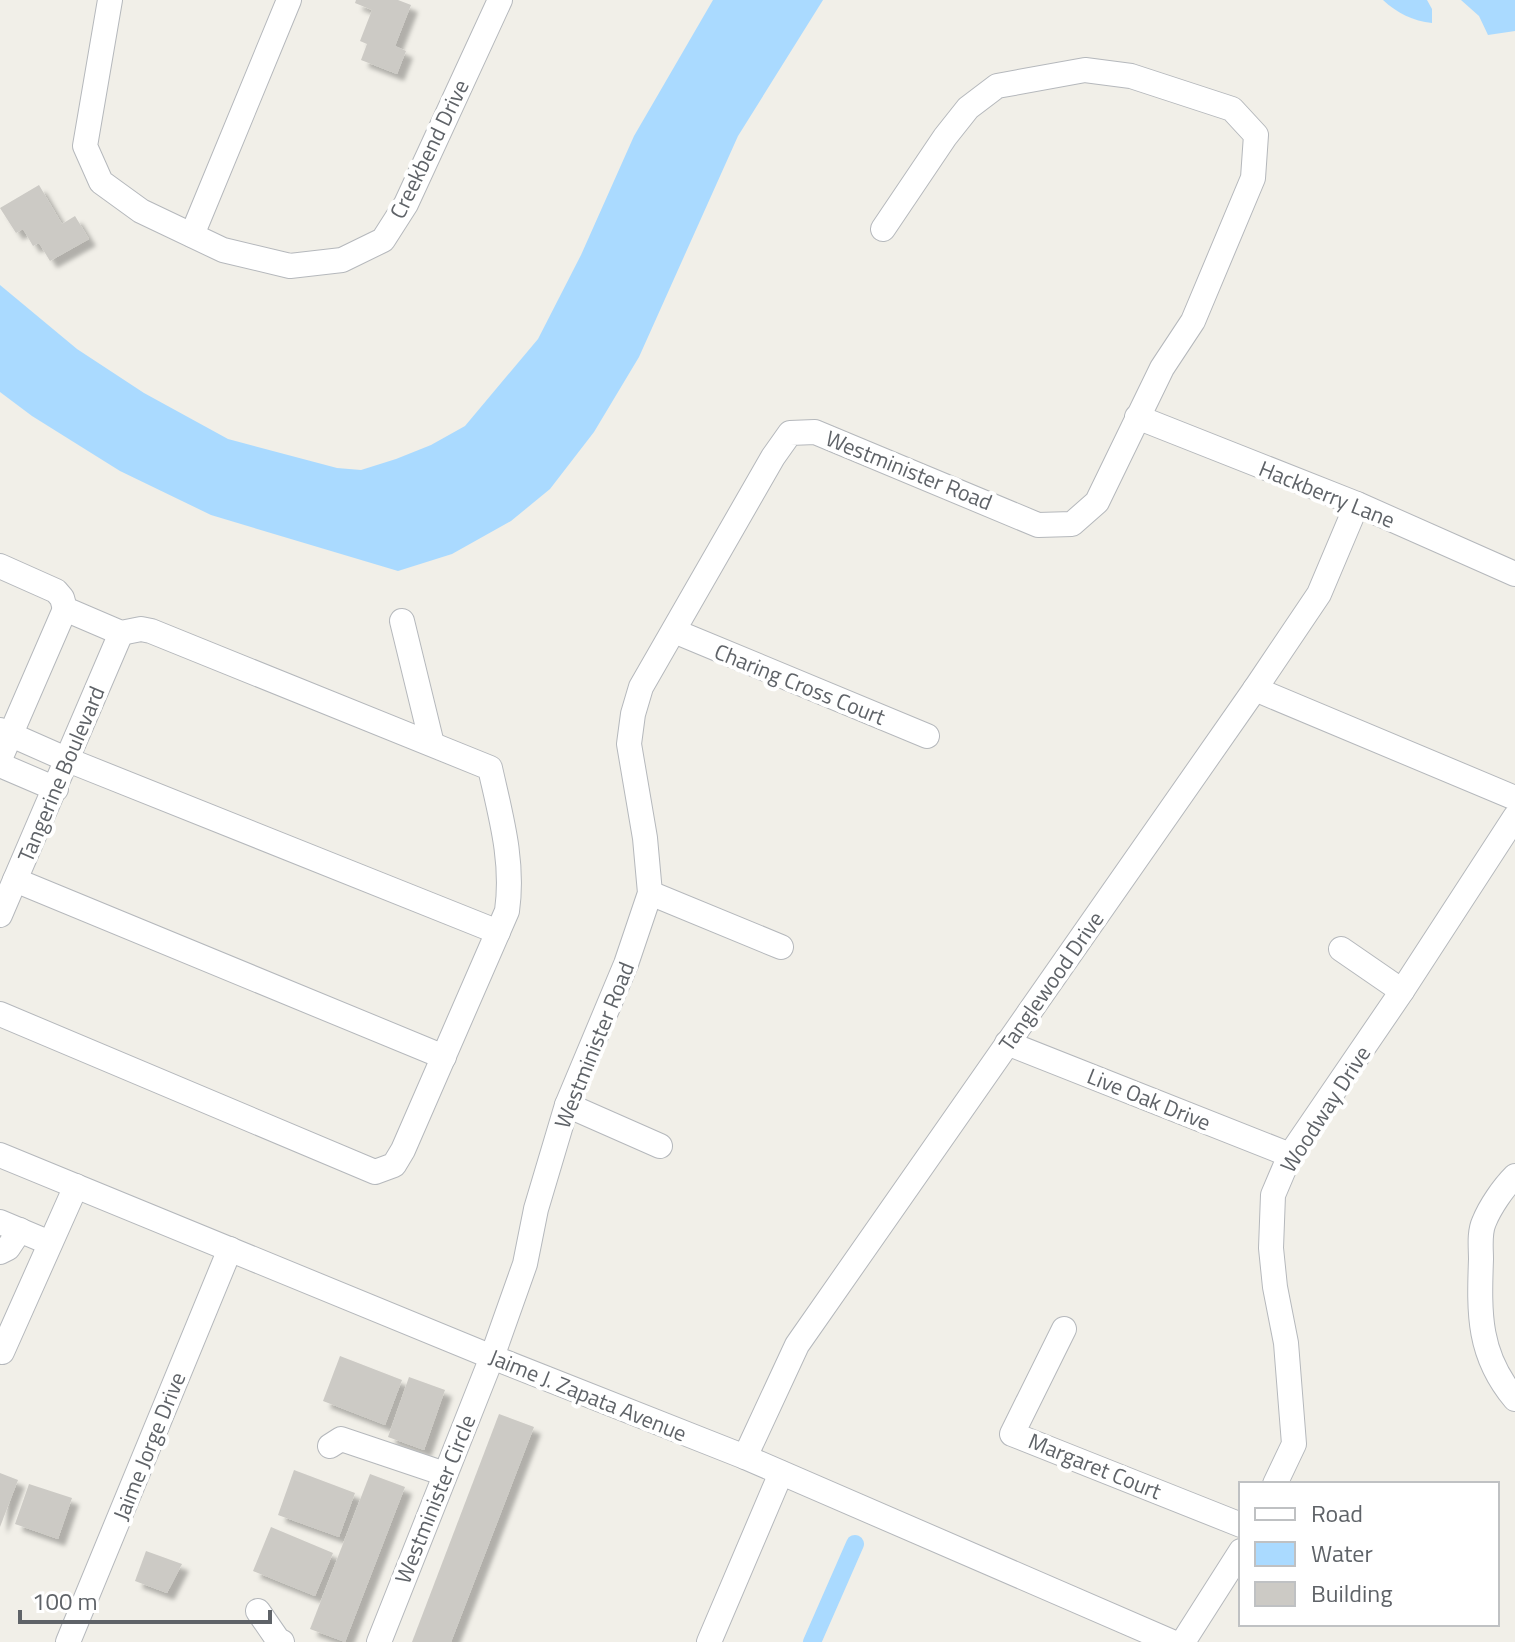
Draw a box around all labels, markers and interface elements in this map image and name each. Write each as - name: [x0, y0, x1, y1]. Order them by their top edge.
- street label: Creekbend Drive: [381, 74, 477, 224]
- street label: Westminister Road: [821, 421, 997, 519]
- street label: Hackberry Lane: [1254, 451, 1400, 537]
- street label: Charing Cross Court: [709, 634, 891, 734]
- street label: Tangerine Boulevard: [9, 681, 113, 867]
- street label: Tanglewood Drive: [990, 904, 1112, 1058]
- street label: Westminister Road: [545, 957, 643, 1133]
- street label: Woodway Drive: [1271, 1039, 1379, 1179]
- street label: Live Oak Drive: [1082, 1059, 1216, 1139]
- street label: Jaime J. Zapata Avenue: [484, 1340, 692, 1450]
- street label: Jaime Jorge Drive: [104, 1367, 194, 1525]
- street label: Westminister Circle: [386, 1409, 484, 1589]
- street label: Margaret Court: [1023, 1424, 1167, 1508]
- legend: [1239, 1482, 1499, 1626]
- text: Road: [1311, 1495, 1363, 1531]
- text: Water: [1311, 1535, 1373, 1571]
- scale bar: [20, 1574, 270, 1624]
- text: Building: [1311, 1575, 1393, 1611]
- text: 100 m: [32, 1583, 98, 1619]

